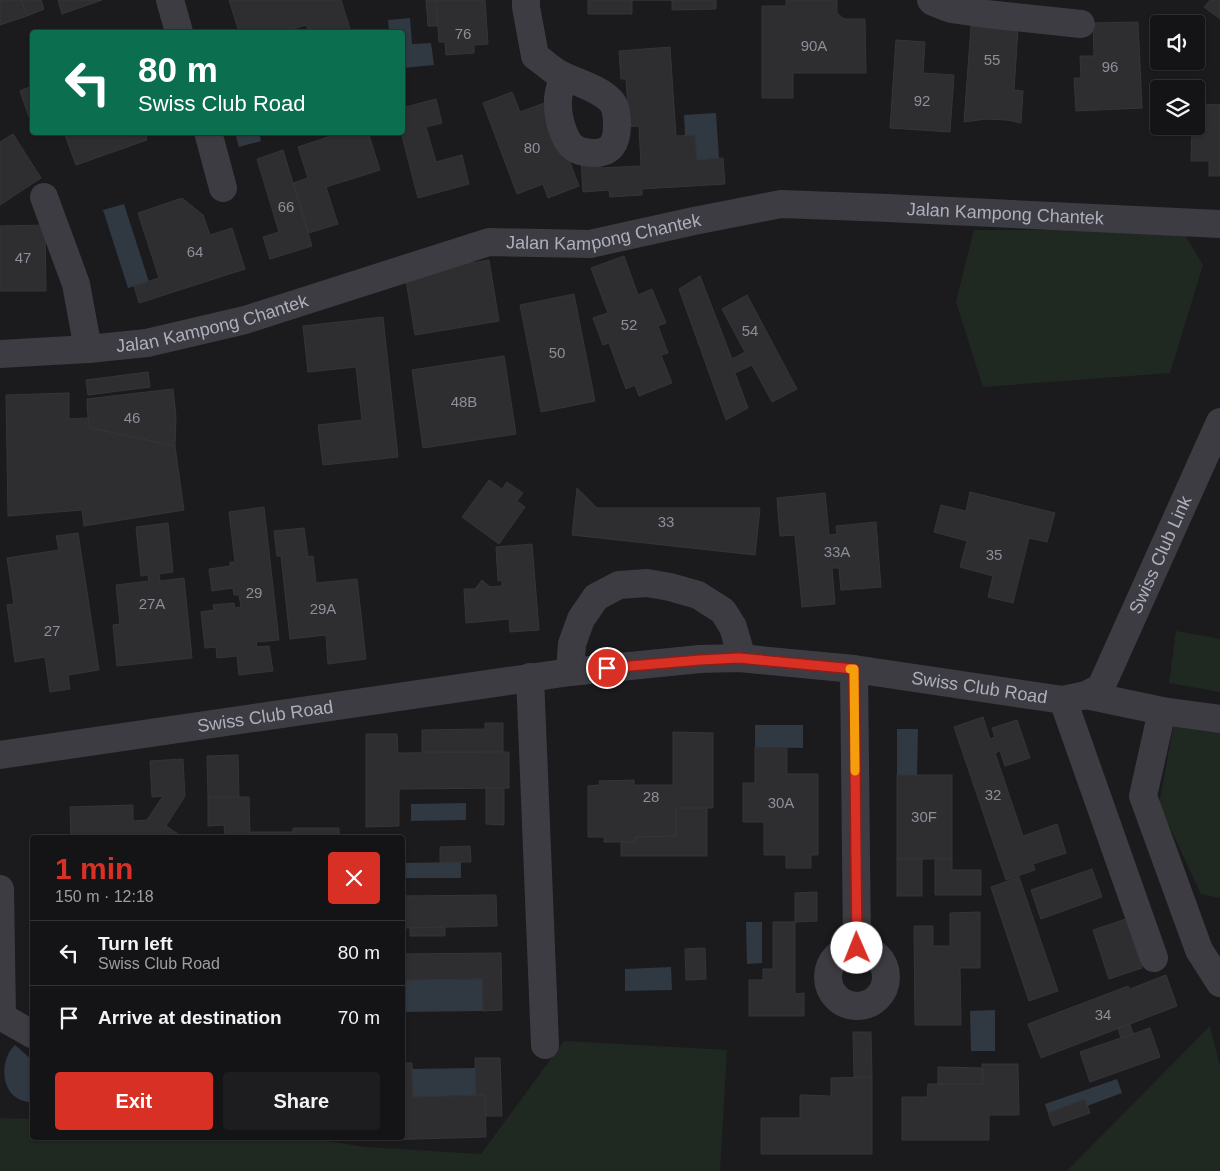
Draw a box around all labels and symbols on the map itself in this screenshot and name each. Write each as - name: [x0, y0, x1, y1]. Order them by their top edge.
- house number: 76: [455, 25, 471, 42]
- house number: 90A: [801, 37, 827, 54]
- house number: 55: [984, 51, 1000, 68]
- house number: 96: [1102, 58, 1118, 75]
- house number: 92: [914, 92, 930, 109]
- house number: 80: [524, 139, 540, 156]
- house number: 66: [278, 198, 294, 215]
- street label: Jalan Kampong Chantek: [906, 199, 1105, 228]
- street label: Jalan Kampong Chantek: [506, 210, 704, 254]
- house number: 64: [187, 243, 203, 260]
- house number: 47: [15, 249, 31, 266]
- street label: Jalan Kampong Chantek: [115, 290, 311, 356]
- house number: 52: [621, 316, 637, 333]
- house number: 54: [742, 322, 758, 339]
- house number: 50: [549, 344, 565, 361]
- house number: 48B: [451, 393, 477, 410]
- house number: 46: [124, 409, 140, 426]
- street label: Swiss Club Link: [1125, 492, 1196, 617]
- house number: 33: [658, 513, 674, 530]
- house number: 33A: [824, 543, 850, 560]
- house number: 35: [986, 546, 1002, 563]
- house number: 29: [246, 584, 262, 601]
- house number: 27A: [139, 595, 165, 612]
- house number: 29A: [310, 600, 336, 617]
- house number: 27: [44, 622, 60, 639]
- pin: [586, 647, 628, 689]
- street label: Swiss Club Road: [910, 668, 1049, 708]
- street label: Swiss Club Road: [196, 697, 334, 736]
- house number: 32: [985, 786, 1001, 803]
- house number: 28: [643, 788, 659, 805]
- house number: 30A: [768, 794, 794, 811]
- house number: 30F: [911, 808, 937, 825]
- position arrow: [830, 921, 882, 973]
- house number: 34: [1095, 1006, 1111, 1023]

